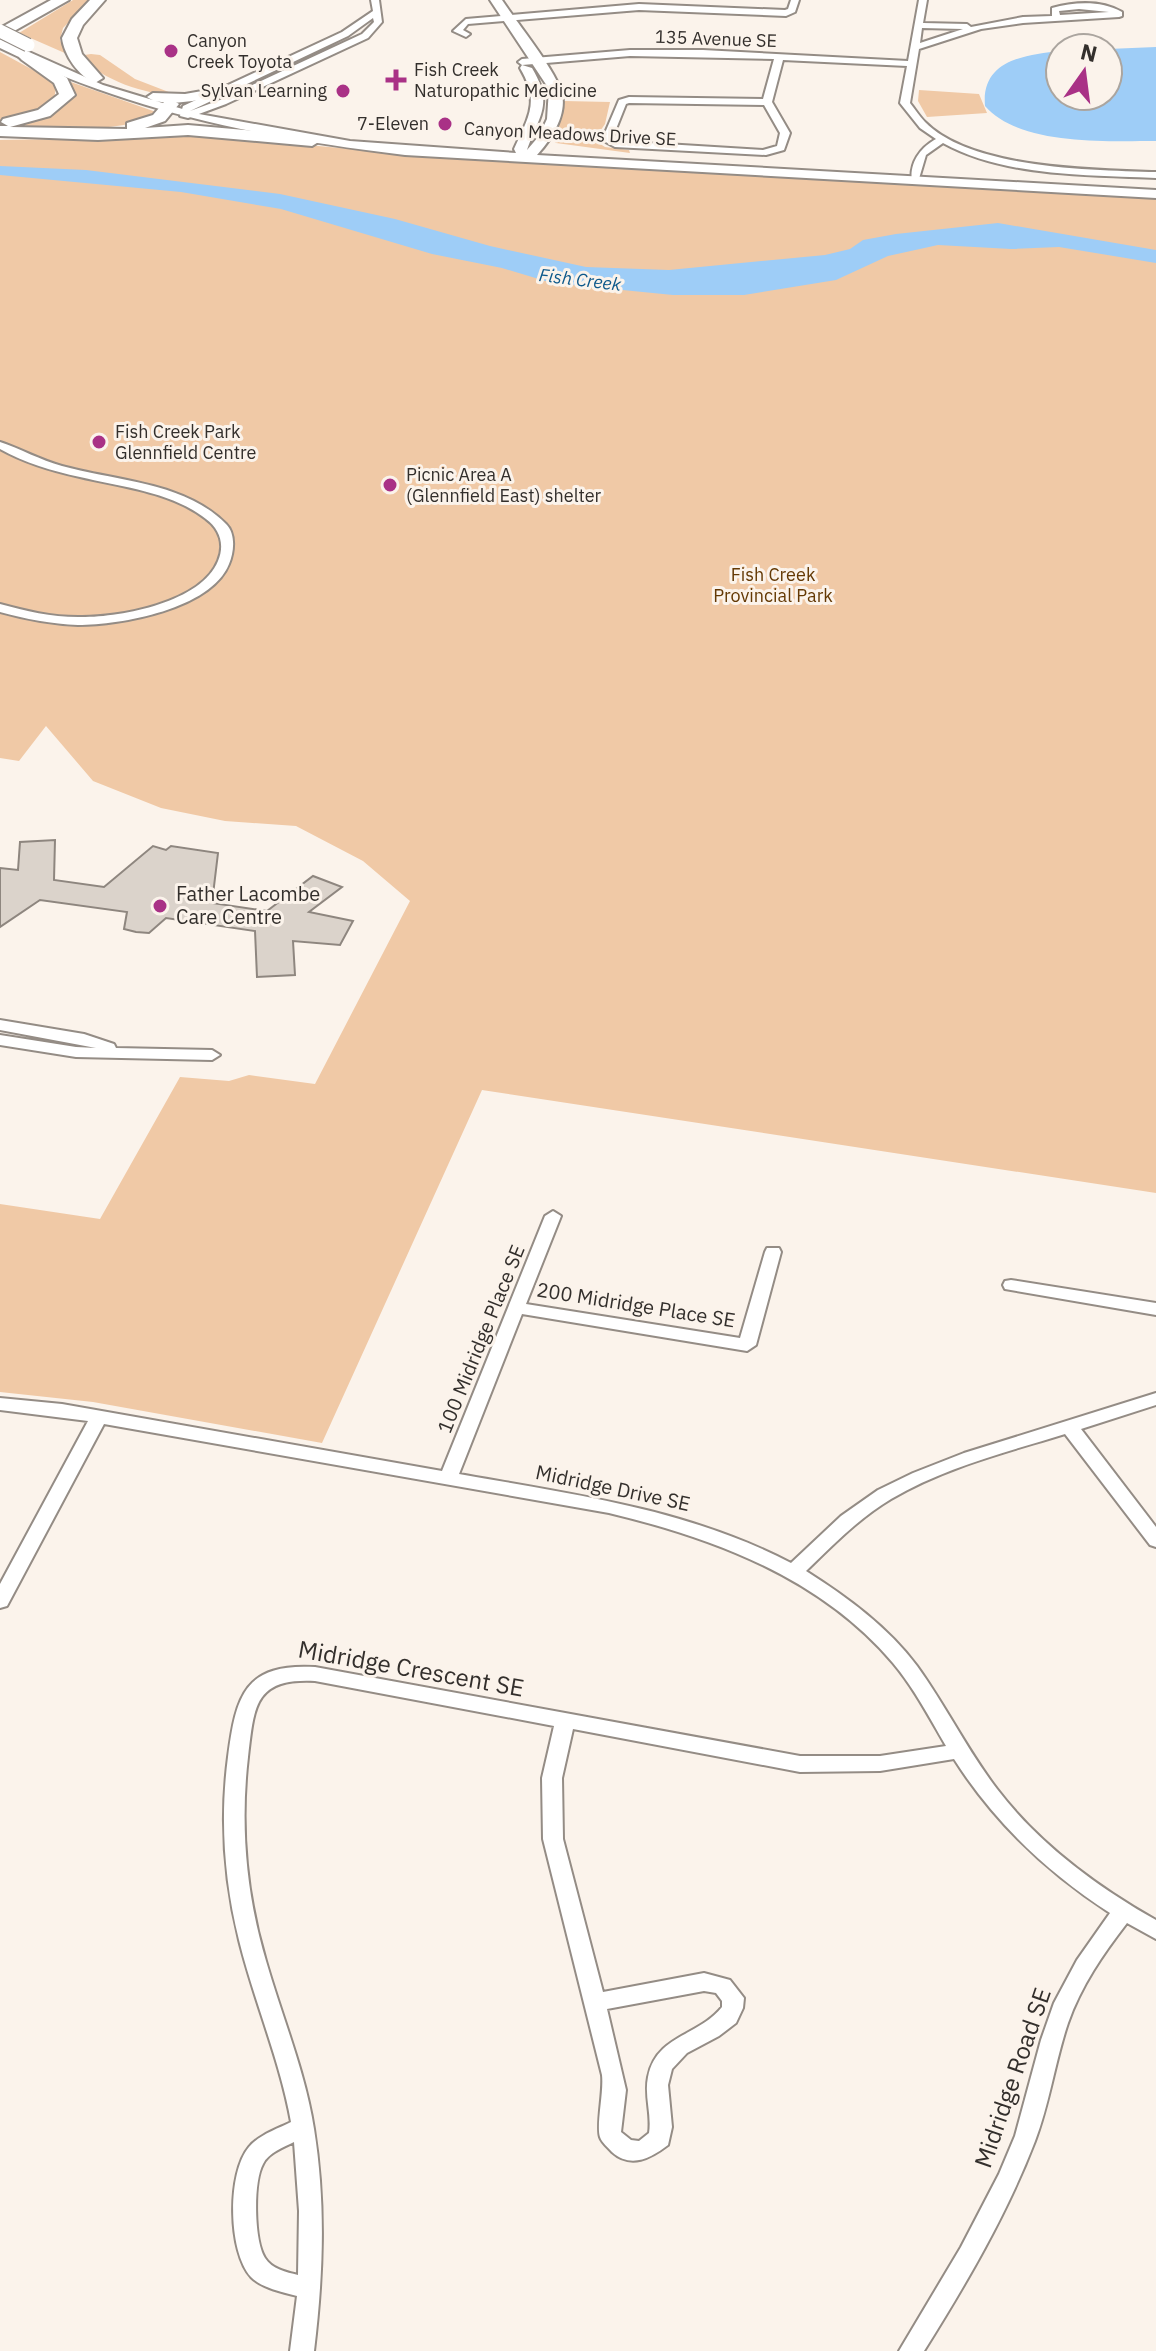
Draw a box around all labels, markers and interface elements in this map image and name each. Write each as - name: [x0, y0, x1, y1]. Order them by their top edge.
- street label: 135 Avenue SE: [655, 25, 777, 52]
- place label: Canyon Creek Toyota: [187, 29, 293, 73]
- north arrow: [1044, 32, 1124, 112]
- text: N: [1078, 36, 1100, 68]
- marker: Canyon Creek Toyota: [162, 42, 180, 60]
- place label: Fish Creek Naturopathic Medicine: [414, 58, 597, 102]
- marker: Fish Creek Naturopathic Medicine: [385, 69, 407, 91]
- place label: Sylvan Learning: [201, 79, 327, 102]
- marker: Sylvan Learning: [334, 82, 352, 100]
- place label: 7-Eleven: [357, 112, 429, 135]
- marker: 7-Eleven: [436, 115, 454, 133]
- street label: Canyon Meadows Drive SE: [463, 116, 677, 151]
- water label: Fish Creek: [538, 263, 623, 296]
- place label: Fish Creek Park Glennfield Centre: [115, 420, 257, 464]
- marker: Fish Creek Park Glennfield Centre: [90, 433, 108, 451]
- place label: Picnic Area A (Glennfield East) shelter: [406, 463, 602, 507]
- marker: Picnic Area A (Glennfield East) shelter: [381, 476, 399, 494]
- park label: Fish Creek Provincial Park: [713, 563, 833, 607]
- place label: Father Lacombe Care Centre: [176, 880, 320, 930]
- marker: Father Lacombe Care Centre: [151, 897, 169, 915]
- street label: 100 Midridge Place SE: [430, 1241, 531, 1437]
- street label: 200 Midridge Place SE: [535, 1275, 737, 1334]
- street label: Midridge Drive SE: [533, 1458, 693, 1517]
- street label: Midridge Crescent SE: [296, 1632, 527, 1704]
- street label: Midridge Road SE: [966, 1983, 1058, 2172]

